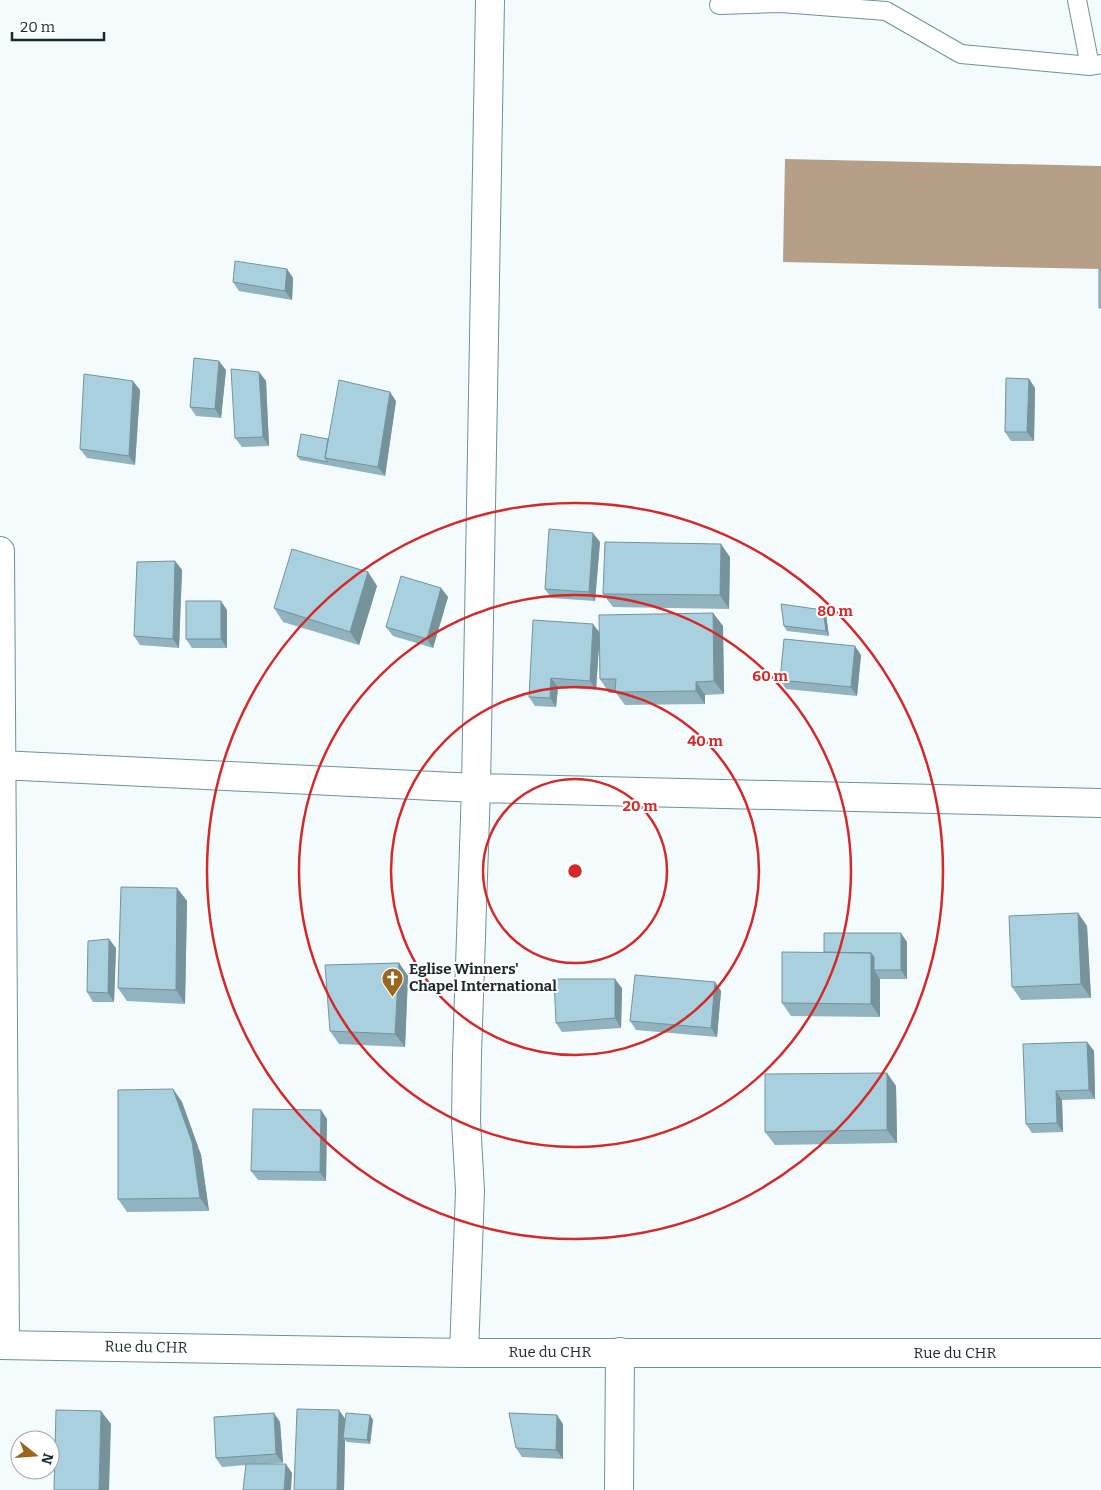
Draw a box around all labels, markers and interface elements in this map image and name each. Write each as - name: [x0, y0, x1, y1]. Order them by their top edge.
- scale bar: [12, 10, 105, 42]
- text: 20 m: [20, 18, 56, 36]
- text: 80 m: [817, 602, 853, 620]
- text: 60 m: [752, 667, 788, 685]
- text: 40 m: [687, 732, 724, 750]
- text: 20 m: [623, 797, 658, 815]
- centre of rings: [566, 862, 584, 880]
- place label: Eglise Winners' Chapel International: [409, 960, 557, 995]
- church icon: Eglise Winners' Chapel International: [381, 966, 405, 997]
- street label: Rue du CHR: [104, 1337, 188, 1357]
- street label: Rue du CHR: [509, 1343, 592, 1361]
- street label: Rue du CHR: [914, 1344, 997, 1362]
- north arrow: [10, 1430, 60, 1480]
- text: N: [37, 1451, 57, 1466]

